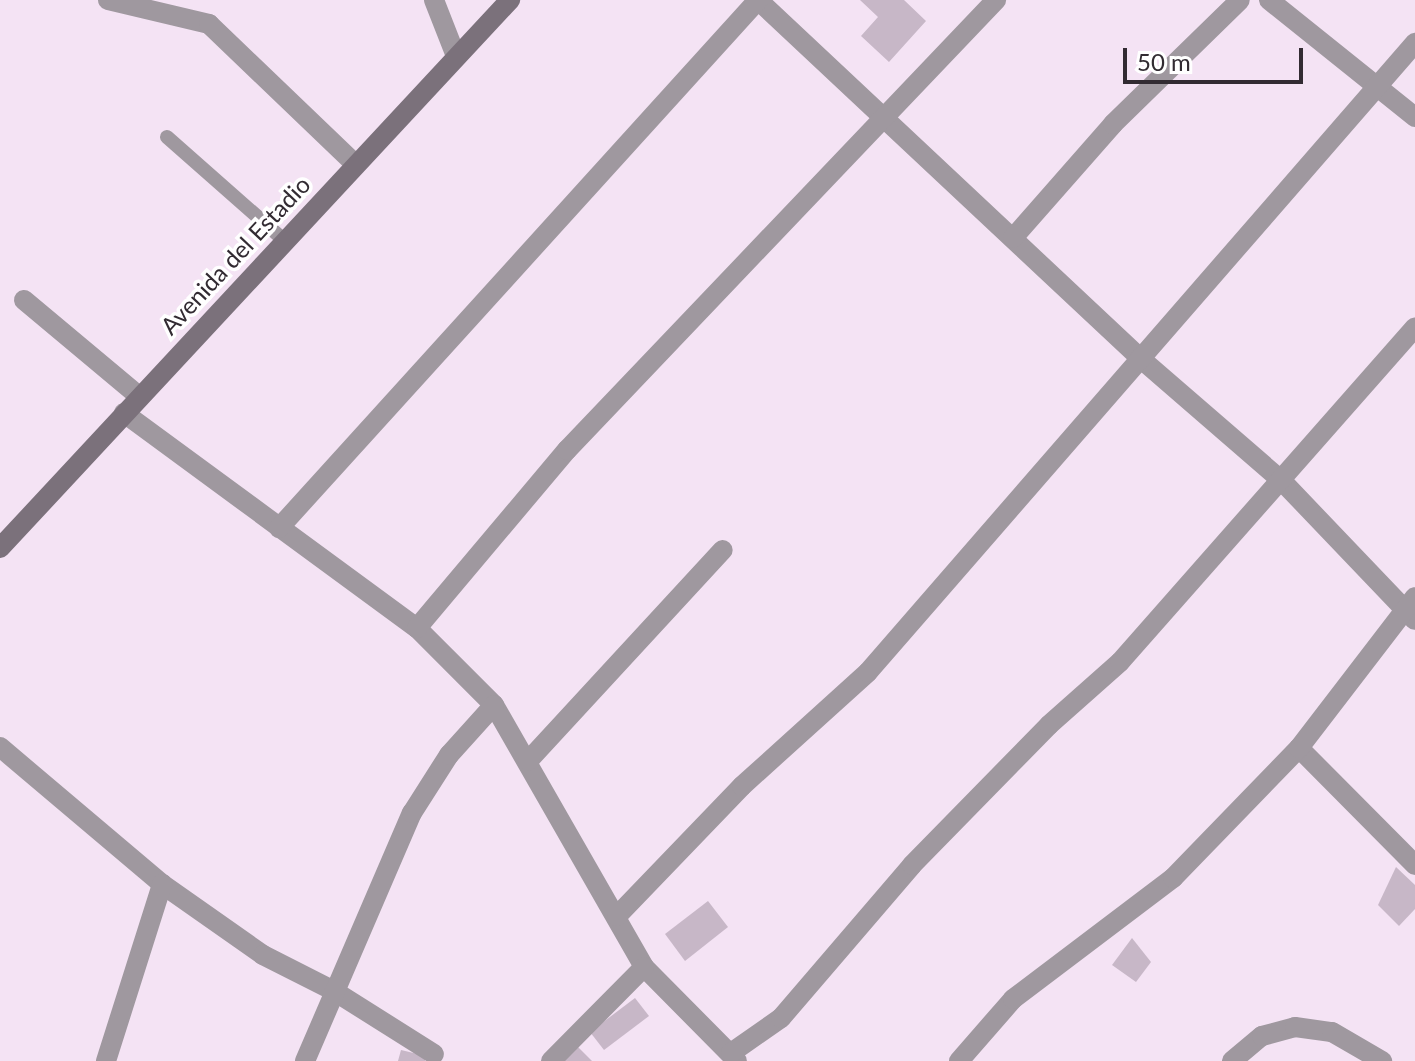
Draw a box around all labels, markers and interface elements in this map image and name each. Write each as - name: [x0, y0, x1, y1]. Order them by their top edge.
- scale bar: [1127, 32, 1307, 82]
- text: 50 m: [1137, 47, 1191, 76]
- street label: Avenida del Estadio: [154, 170, 316, 340]

